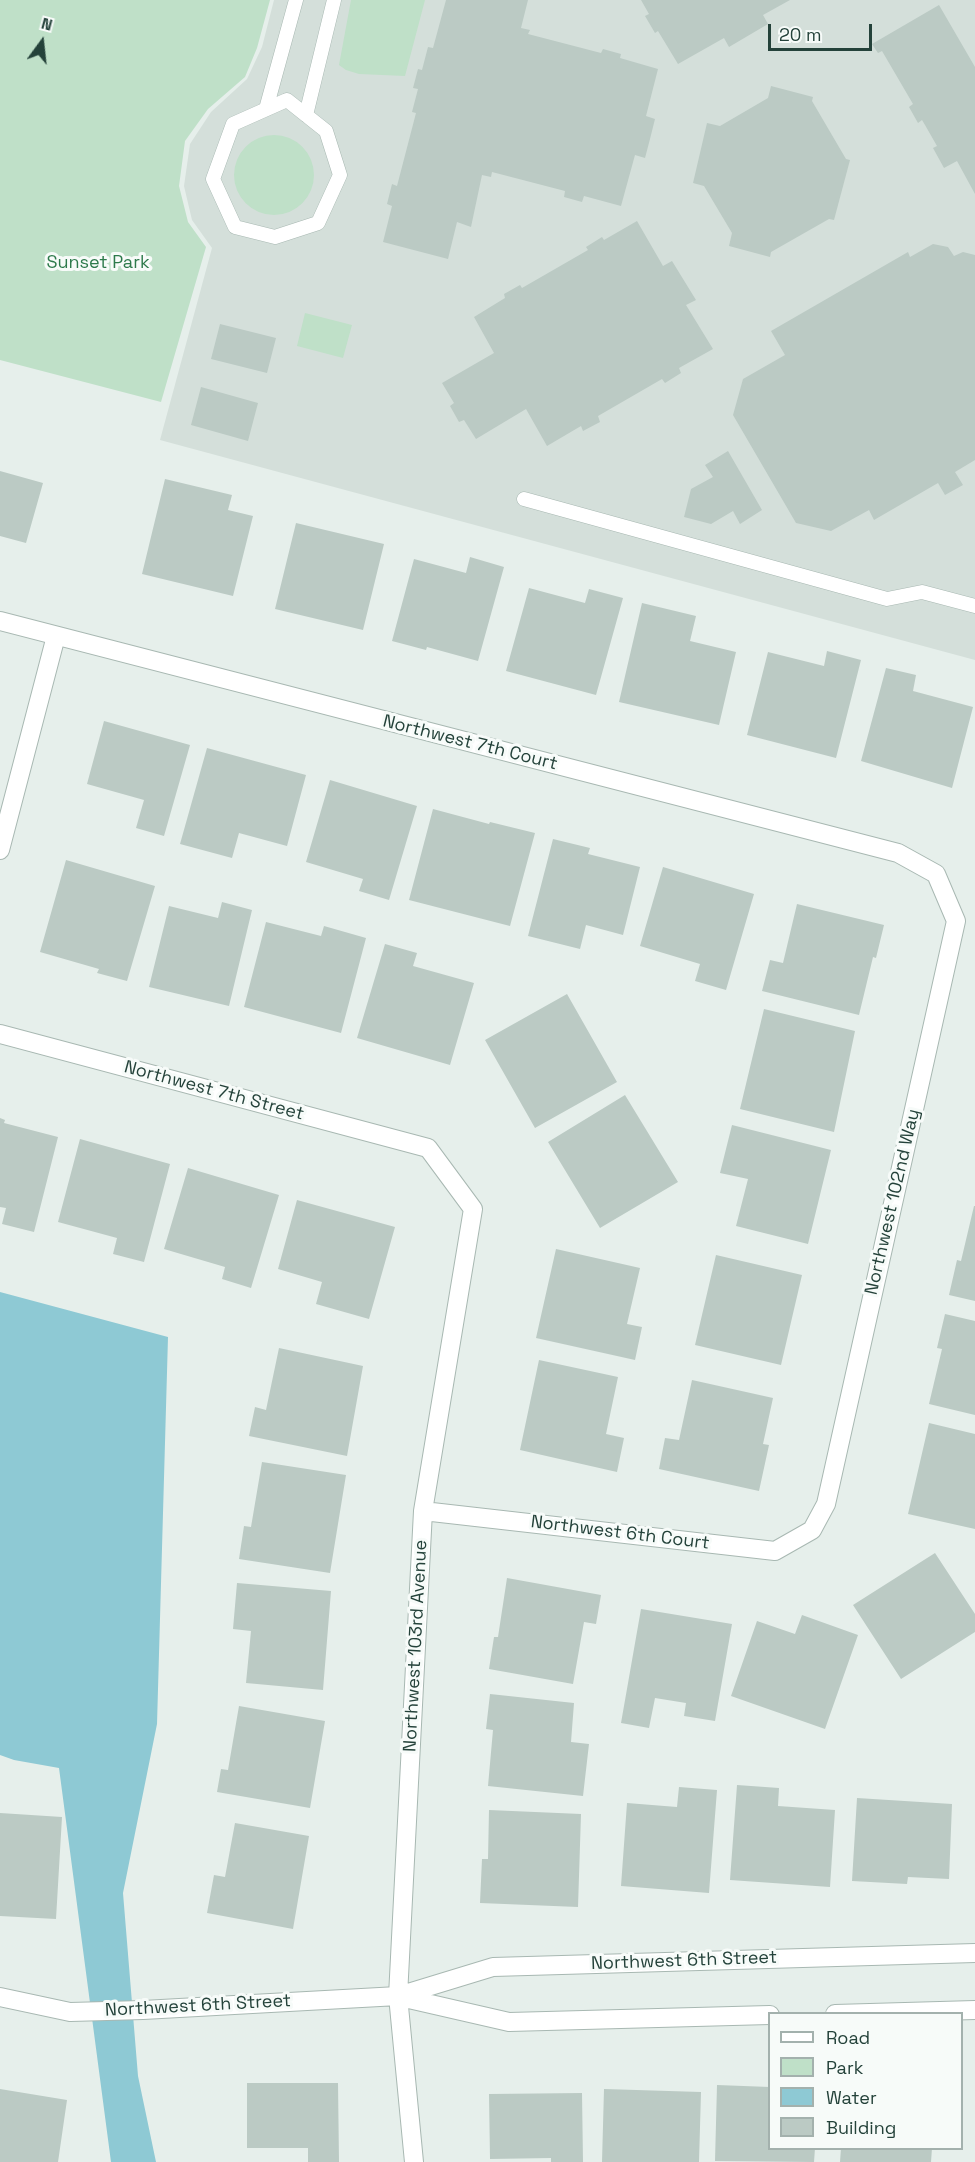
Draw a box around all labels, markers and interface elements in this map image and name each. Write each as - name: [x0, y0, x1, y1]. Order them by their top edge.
- north arrow: [12, 12, 72, 72]
- scale bar: [771, 12, 874, 50]
- text: N: [39, 13, 55, 36]
- text: 20 m: [779, 23, 822, 46]
- park label: Sunset Park: [46, 252, 150, 274]
- street label: Northwest 7th Court: [381, 711, 559, 775]
- street label: Northwest 7th Street: [122, 1057, 306, 1125]
- street label: Northwest 102nd Way: [861, 1107, 925, 1297]
- street label: Northwest 6th Court: [529, 1511, 711, 1555]
- street label: Northwest 103rd Avenue: [400, 1539, 432, 1753]
- street label: Northwest 6th Street: [591, 1947, 777, 1975]
- street label: Northwest 6th Street: [104, 1990, 292, 2022]
- legend: [768, 2012, 963, 2150]
- text: Road: [826, 2026, 870, 2049]
- text: Park: [826, 2056, 863, 2079]
- text: Water: [826, 2086, 877, 2109]
- text: Building: [826, 2116, 896, 2139]

